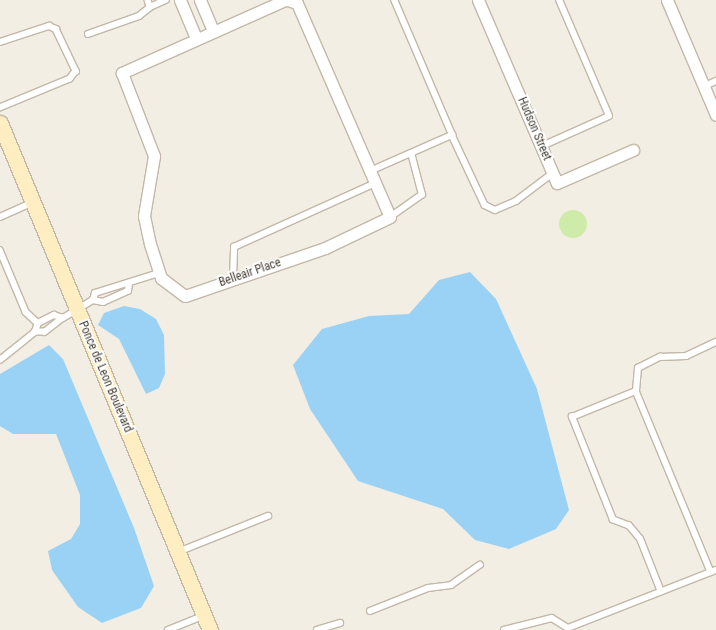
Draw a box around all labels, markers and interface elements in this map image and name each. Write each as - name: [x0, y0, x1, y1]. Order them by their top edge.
- street label: Hudson Street: [514, 95, 554, 163]
- street label: Belleair Place: [217, 256, 283, 290]
- street label: Ponce de Leon Boulevard: [75, 319, 135, 435]

